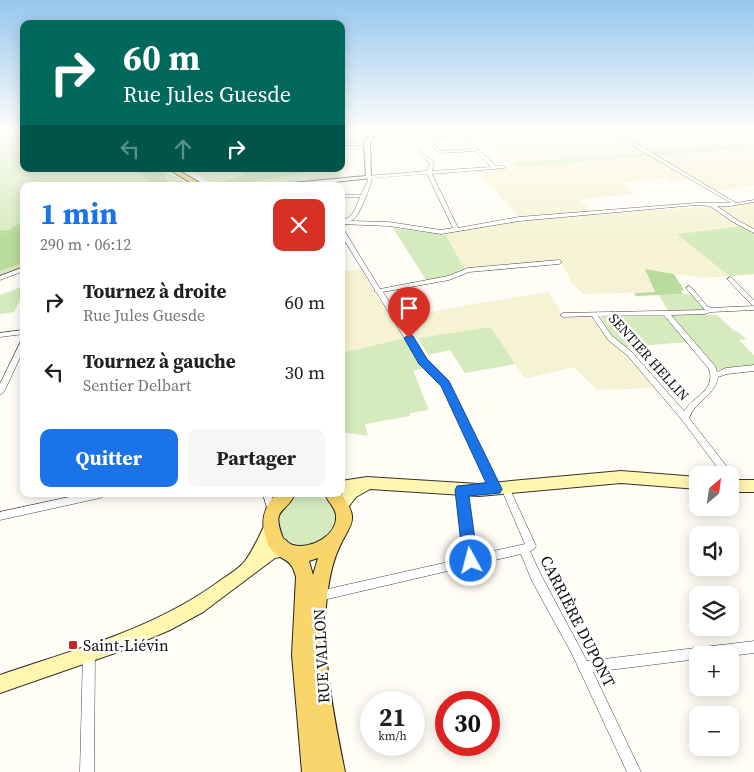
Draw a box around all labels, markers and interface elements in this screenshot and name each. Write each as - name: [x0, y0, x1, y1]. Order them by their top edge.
- text: 60 m: [123, 34, 200, 82]
- icon: right: [40, 40, 105, 105]
- text: Rue Jules Guesde: [123, 79, 291, 109]
- icon: left: [116, 135, 144, 163]
- icon: ahead: [169, 135, 197, 163]
- icon: right: [222, 135, 250, 163]
- text: 1 min: [40, 193, 118, 234]
- button: close: [273, 199, 325, 251]
- text: 290 m · 06:12: [40, 233, 131, 255]
- text: Tournez à droite: [83, 278, 226, 304]
- pin: [388, 287, 430, 338]
- icon: right: [40, 288, 68, 316]
- text: 60 m: [284, 289, 325, 315]
- icon: arrive: [395, 294, 423, 322]
- text: Rue Jules Guesde: [83, 304, 205, 326]
- street label: SENTIER HELLIN: [604, 309, 694, 405]
- text: Tournez à gauche: [83, 348, 236, 374]
- icon: left: [40, 358, 68, 386]
- text: 30 m: [284, 359, 325, 385]
- text: Sentier Delbart: [83, 374, 191, 396]
- button: Quitter: [40, 429, 178, 487]
- button: Partager: [188, 429, 325, 487]
- north arrow: [689, 466, 739, 516]
- map controls: [689, 466, 739, 756]
- button: sound: [689, 526, 739, 576]
- position arrow: [444, 534, 496, 586]
- street label: CARRIÈRE DUPONT: [535, 551, 621, 691]
- button: layers: [689, 586, 739, 636]
- street label: RUE VALLON: [308, 608, 334, 704]
- place label: Saint-Liévin: [83, 634, 169, 656]
- marker: Saint-Liévin: [67, 639, 79, 651]
- button: +: [689, 646, 739, 696]
- speed limit sign: 30: [435, 691, 500, 756]
- text: 21: [379, 700, 406, 734]
- button: −: [689, 706, 739, 756]
- text: km/h: [378, 728, 407, 744]

